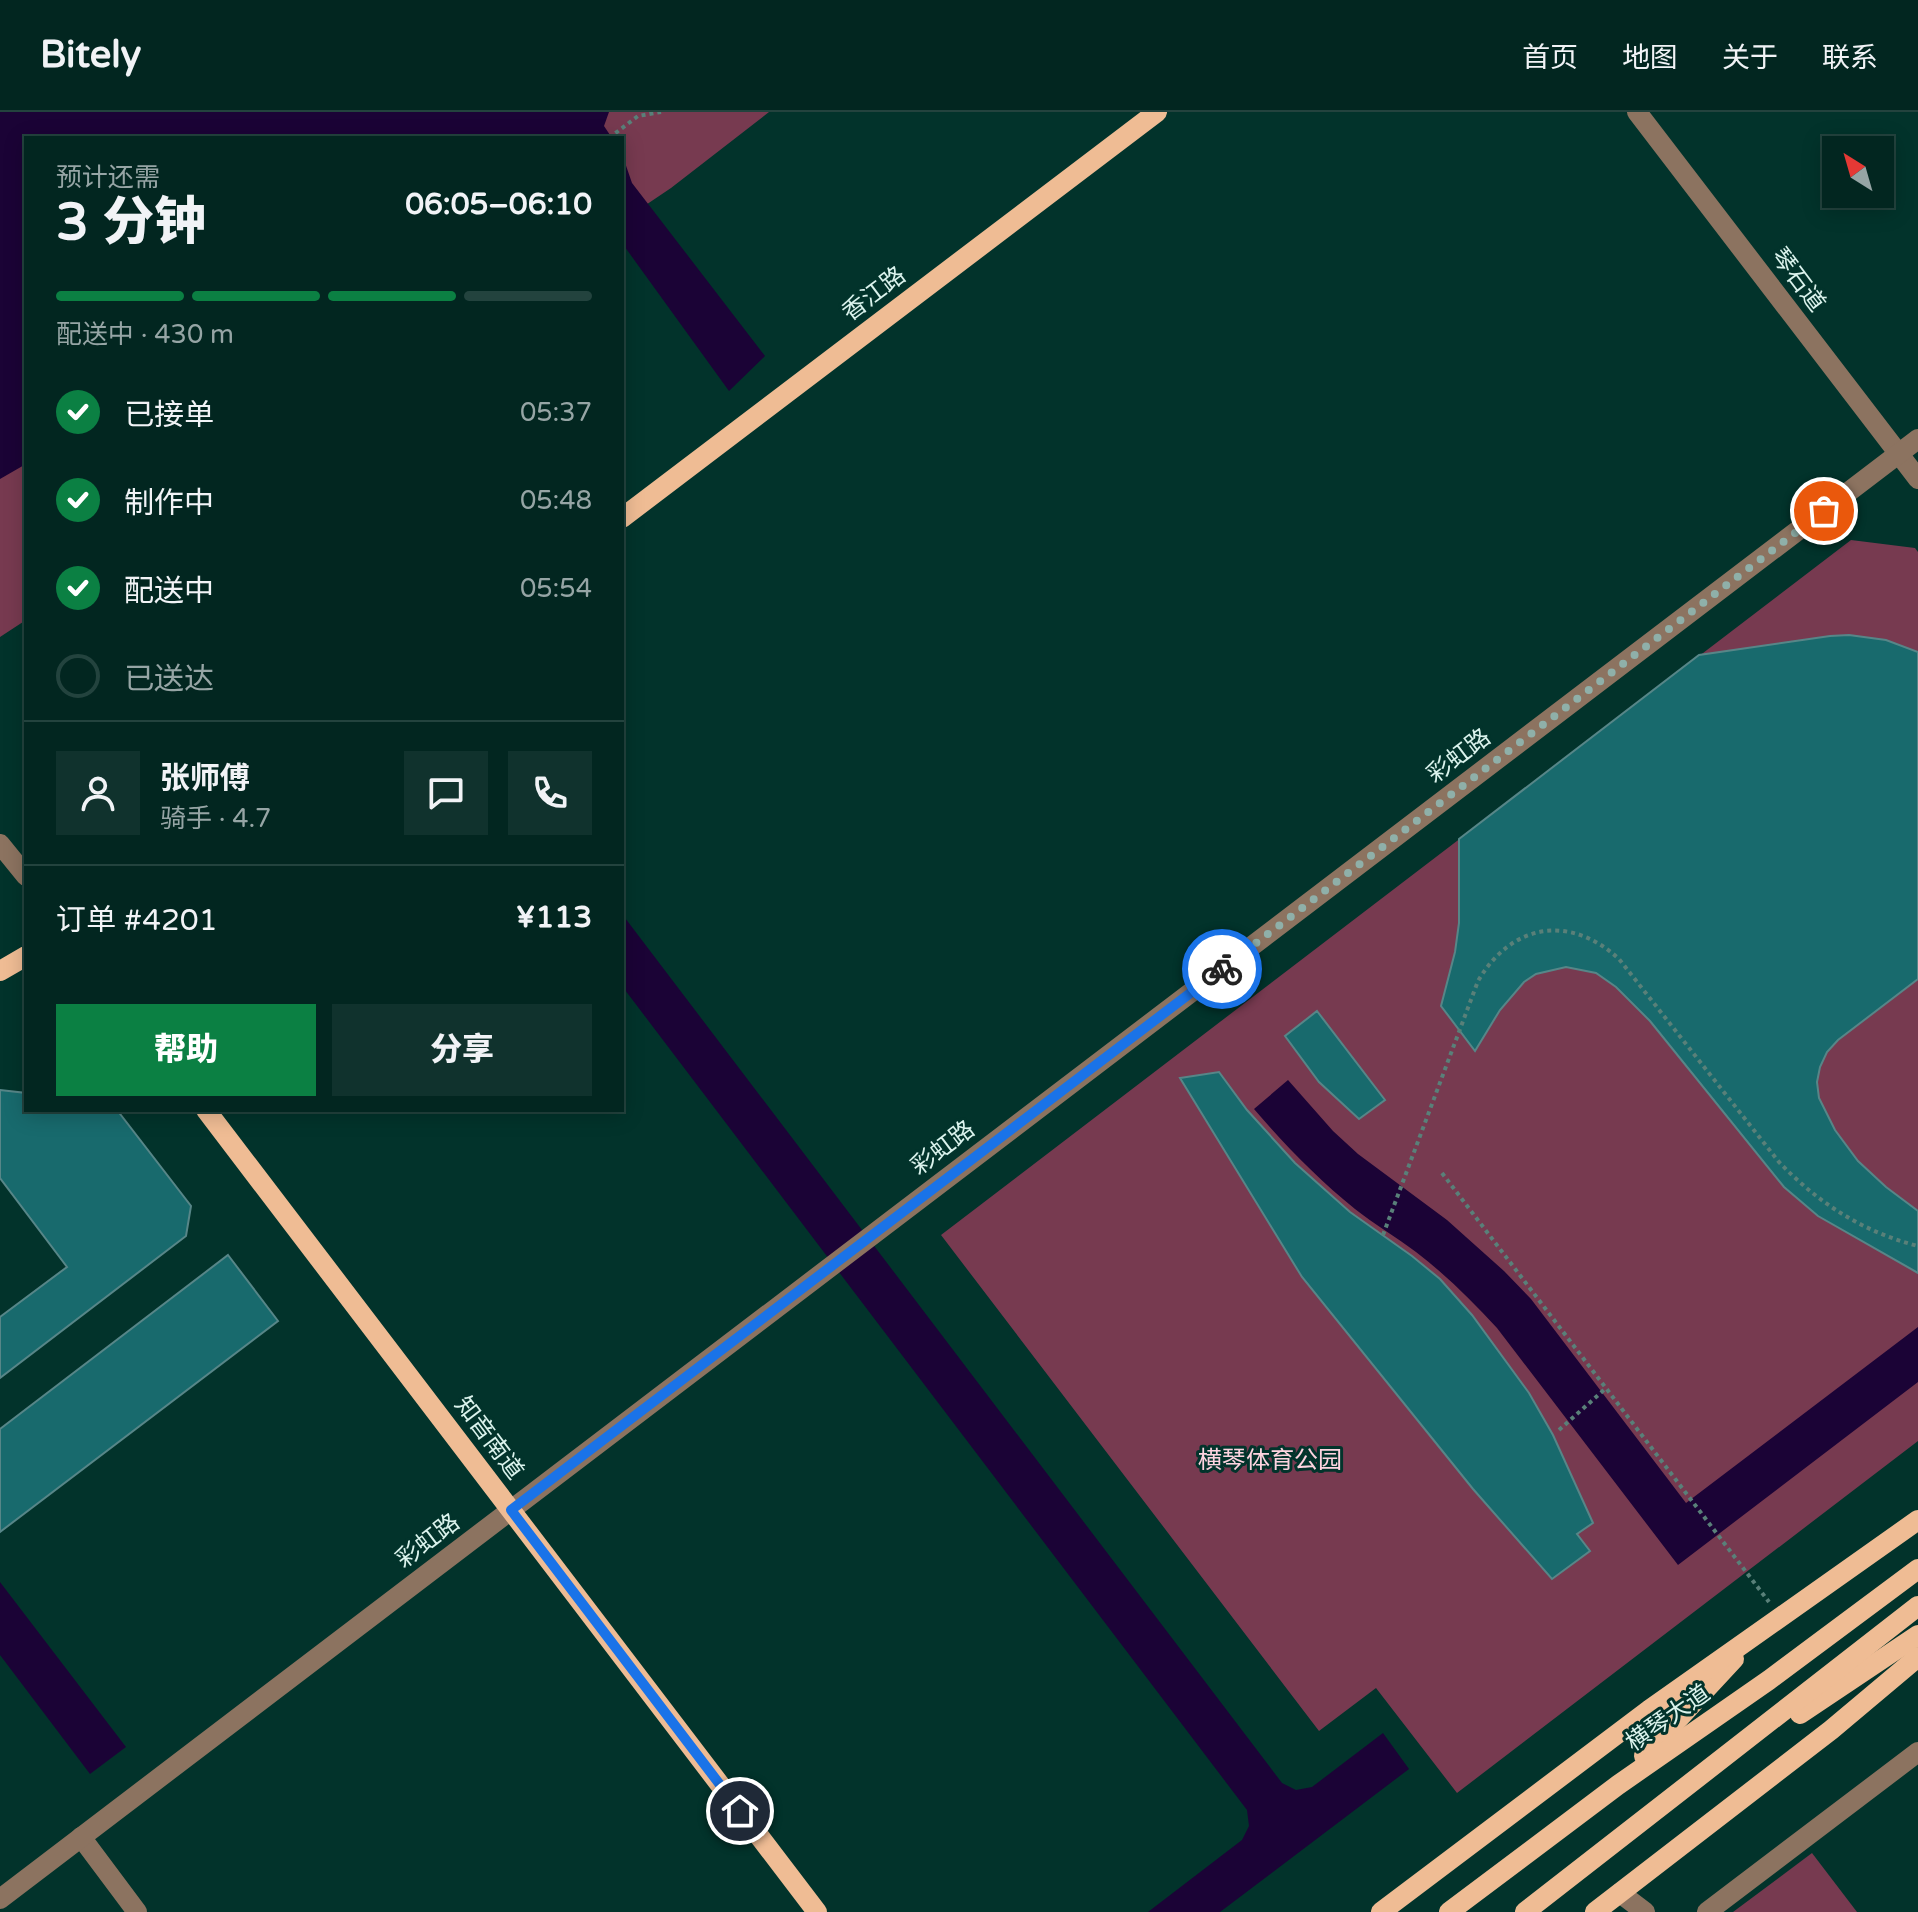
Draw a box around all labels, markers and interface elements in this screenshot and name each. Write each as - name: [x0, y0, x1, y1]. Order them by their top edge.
- text: Bitely: [40, 32, 141, 78]
- text: 首页: [1522, 41, 1578, 75]
- text: 地图: [1622, 41, 1678, 75]
- text: 关于: [1722, 41, 1778, 75]
- text: 联系: [1822, 41, 1878, 75]
- north arrow: [1822, 136, 1894, 208]
- map controls: [1822, 136, 1894, 208]
- text: 预计还需: [56, 162, 160, 193]
- text: 06:05–06:10: [405, 186, 592, 223]
- text: 3 分钟: [56, 191, 206, 254]
- street label: 琴石道: [1765, 243, 1831, 317]
- street label: 香江路: [837, 261, 911, 327]
- text: 配送中 · 430 m: [56, 319, 234, 350]
- icon: check: [56, 390, 100, 434]
- text: 已接单: [124, 397, 214, 434]
- text: 05:37: [520, 397, 592, 428]
- pin: [1790, 477, 1858, 545]
- icon: check: [56, 478, 100, 522]
- text: 制作中: [124, 485, 214, 522]
- text: 05:48: [520, 485, 592, 516]
- icon: bag: [1802, 489, 1846, 533]
- icon: check: [56, 566, 100, 610]
- text: 配送中: [124, 573, 214, 610]
- text: 05:54: [520, 573, 592, 604]
- text: 已送达: [124, 661, 214, 698]
- street label: 彩虹路: [1422, 723, 1496, 789]
- button: person: [56, 751, 140, 835]
- button: chat: [404, 751, 488, 835]
- button: phone: [508, 751, 592, 835]
- text: 张师傅: [160, 760, 250, 797]
- text: 骑手 · 4.7: [160, 803, 271, 834]
- text: ¥113: [516, 899, 592, 936]
- text: 订单 #4201: [56, 902, 218, 939]
- courier: [1182, 929, 1262, 1009]
- icon: bike: [1200, 947, 1244, 991]
- button: 帮助: [56, 1004, 316, 1096]
- button: 分享: [332, 1004, 592, 1096]
- street label: 彩虹路: [906, 1115, 980, 1181]
- street label: 知音南道: [449, 1391, 529, 1485]
- park label: 横琴体育公园: [1198, 1446, 1342, 1475]
- street label: 彩虹路: [391, 1508, 465, 1574]
- street label: 横琴大道: [1620, 1679, 1716, 1757]
- pin: [706, 1777, 774, 1845]
- icon: home: [718, 1789, 762, 1833]

